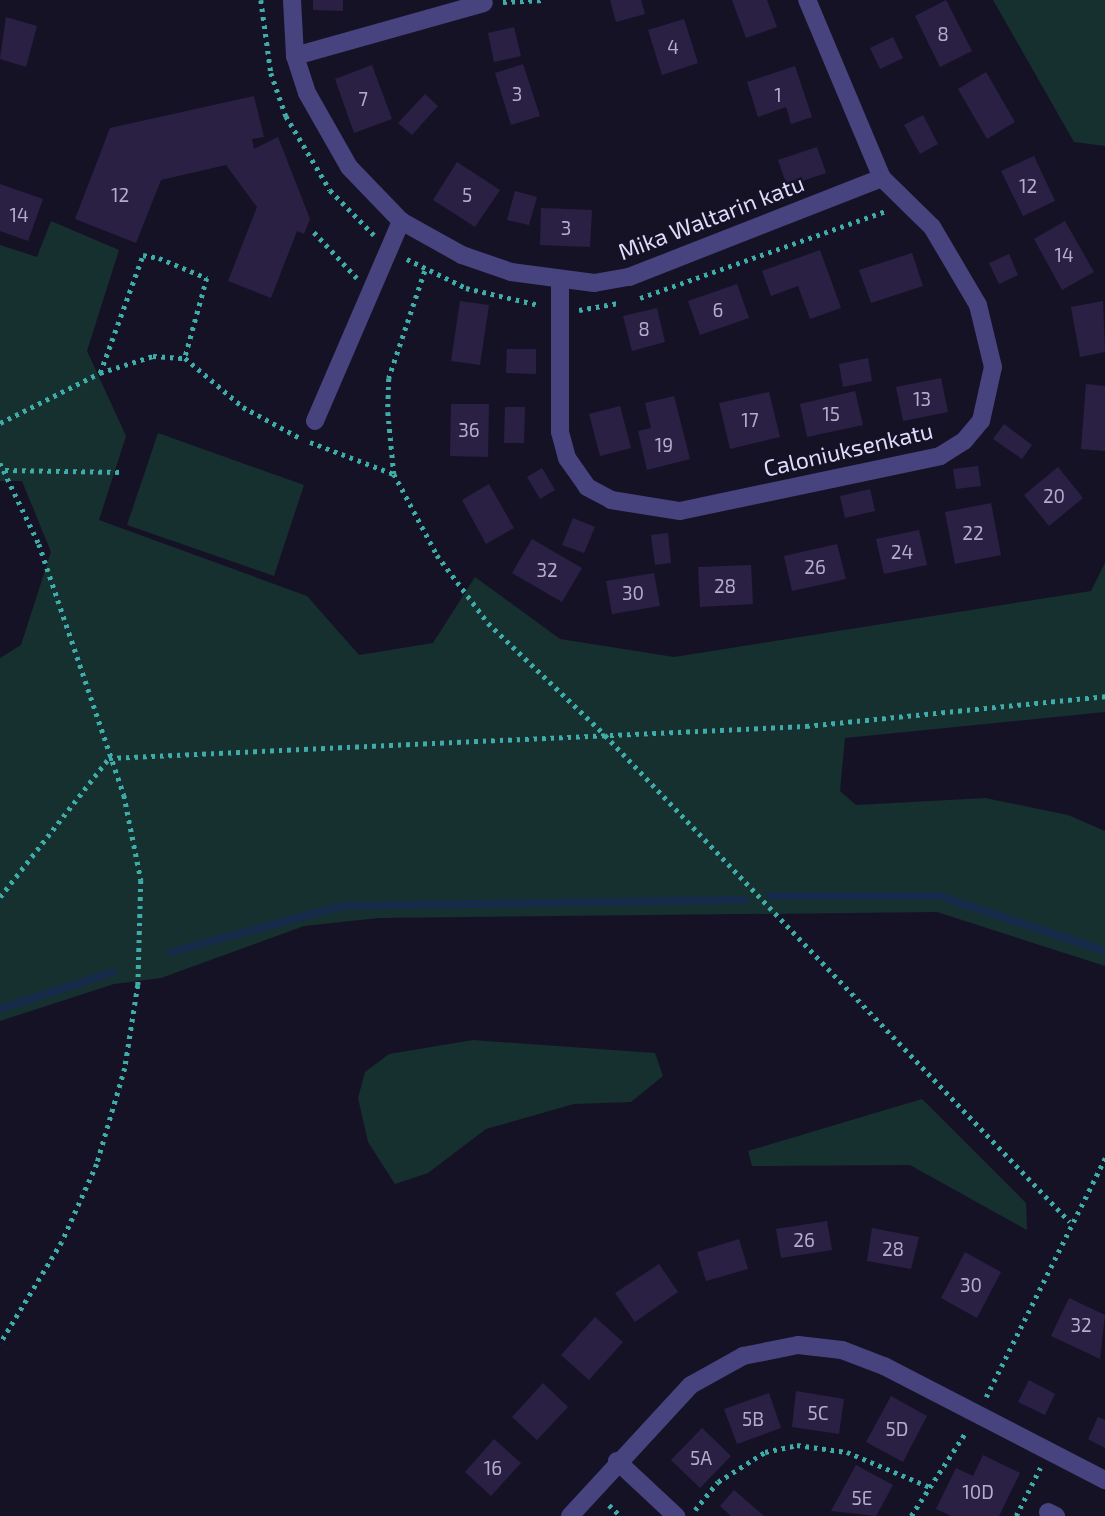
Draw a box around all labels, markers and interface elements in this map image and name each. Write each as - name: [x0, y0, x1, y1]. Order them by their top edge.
- house number: 8: [937, 23, 949, 45]
- house number: 4: [667, 36, 679, 58]
- house number: 3: [512, 83, 522, 105]
- house number: 1: [774, 84, 782, 106]
- house number: 7: [358, 88, 368, 110]
- street label: Mika Waltarin katu: [614, 169, 808, 265]
- house number: 12: [1019, 175, 1037, 197]
- house number: 12: [111, 184, 129, 206]
- house number: 5: [462, 184, 472, 206]
- house number: 14: [9, 204, 29, 226]
- house number: 3: [561, 217, 571, 239]
- house number: 14: [1054, 244, 1074, 266]
- house number: 6: [713, 299, 723, 321]
- house number: 8: [638, 318, 650, 340]
- house number: 13: [913, 388, 931, 410]
- house number: 15: [822, 403, 840, 425]
- house number: 17: [741, 409, 759, 431]
- street label: Caloniuksenkatu: [761, 416, 935, 482]
- house number: 36: [458, 419, 480, 441]
- house number: 19: [655, 434, 673, 456]
- house number: 20: [1043, 485, 1065, 507]
- house number: 22: [962, 522, 984, 544]
- house number: 24: [891, 541, 913, 563]
- house number: 26: [804, 556, 826, 578]
- house number: 32: [536, 559, 558, 581]
- house number: 28: [714, 575, 736, 597]
- house number: 30: [622, 582, 644, 604]
- house number: 26: [793, 1229, 815, 1251]
- house number: 28: [882, 1238, 904, 1260]
- house number: 30: [960, 1274, 982, 1296]
- house number: 32: [1070, 1314, 1092, 1336]
- house number: 5C: [807, 1402, 829, 1424]
- house number: 5B: [742, 1408, 764, 1430]
- house number: 5D: [886, 1418, 908, 1440]
- house number: 5A: [690, 1447, 712, 1469]
- house number: 16: [484, 1457, 502, 1479]
- house number: 10D: [962, 1481, 994, 1503]
- house number: 5E: [852, 1487, 872, 1509]

